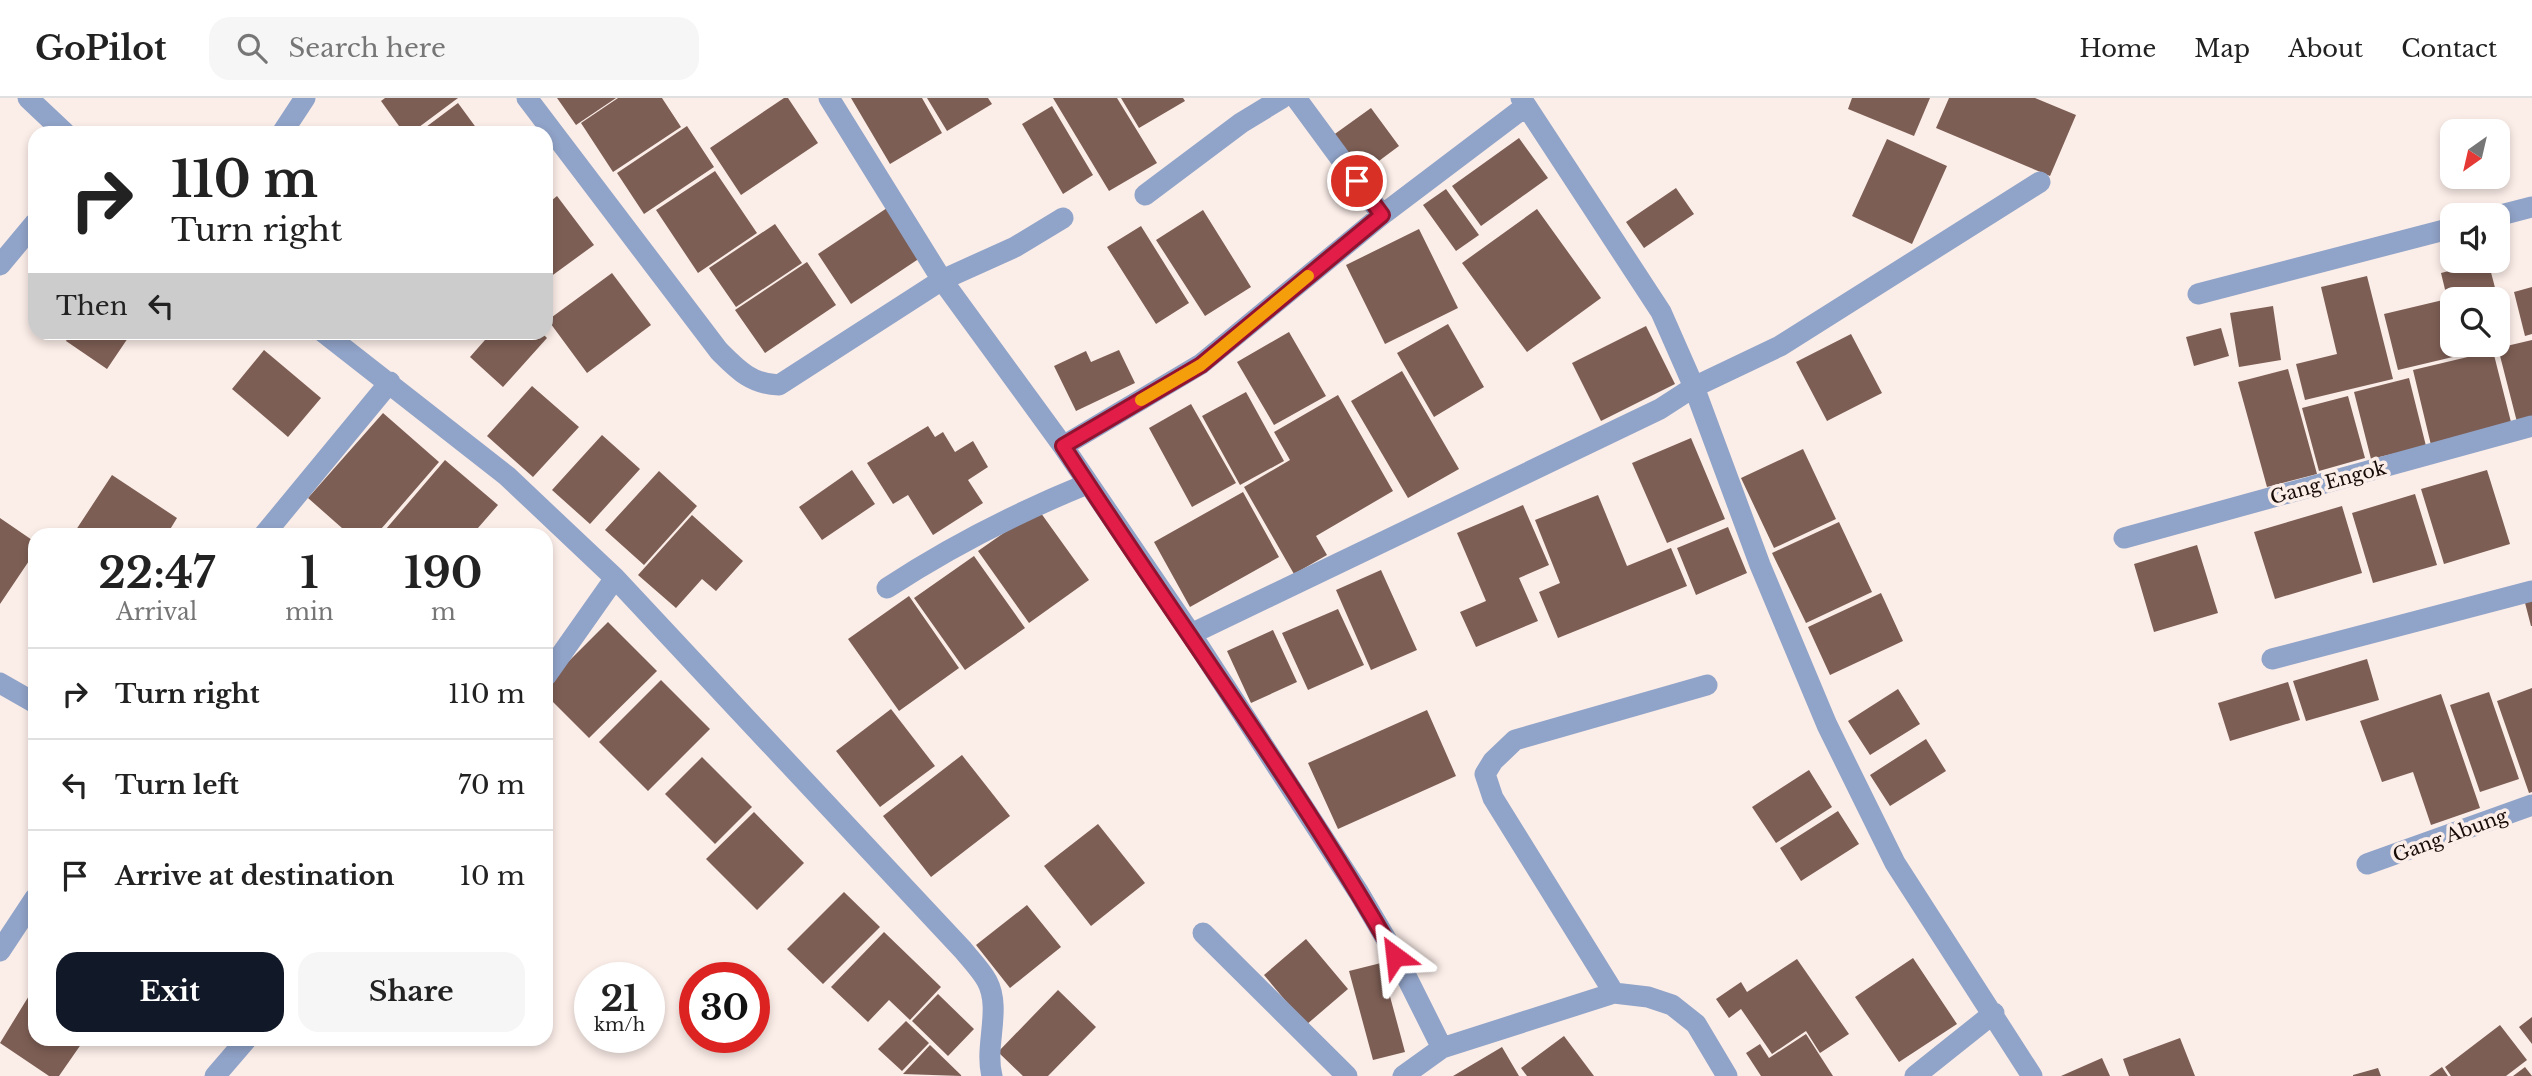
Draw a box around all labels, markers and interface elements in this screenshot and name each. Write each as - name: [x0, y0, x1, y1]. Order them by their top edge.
- search box: [209, 17, 699, 80]
- text: GoPilot: [35, 28, 167, 69]
- icon: search: [233, 29, 271, 67]
- text: Search here: [289, 32, 446, 64]
- text: Home: [2080, 34, 2156, 63]
- text: Map: [2194, 34, 2250, 63]
- text: About: [2288, 34, 2363, 63]
- text: Contact: [2401, 34, 2497, 63]
- north arrow: [2440, 119, 2510, 189]
- map controls: [2440, 119, 2510, 357]
- text: 110 m: [171, 149, 318, 210]
- pin: [1327, 151, 1387, 211]
- icon: right: [56, 154, 147, 245]
- icon: arrive: [1338, 162, 1376, 200]
- button: sound: [2440, 203, 2510, 273]
- text: Turn right: [171, 210, 342, 250]
- icon: left: [142, 287, 180, 325]
- button: search: [2440, 287, 2510, 357]
- text: Then: [56, 290, 128, 322]
- street label: Gang Engok: [2268, 456, 2389, 509]
- text: 22:47: [99, 547, 215, 599]
- text: 1: [300, 547, 319, 599]
- text: 190: [404, 547, 482, 599]
- text: Arrival: [116, 598, 197, 626]
- text: min: [285, 598, 334, 626]
- text: m: [431, 598, 456, 626]
- icon: right: [56, 675, 94, 713]
- text: Turn right: [115, 678, 260, 710]
- text: 110 m: [448, 678, 525, 710]
- icon: left: [56, 766, 94, 804]
- text: Turn left: [115, 769, 239, 801]
- text: 70 m: [458, 769, 525, 801]
- street label: Gang Abung: [2390, 804, 2511, 867]
- icon: arrive: [56, 857, 94, 895]
- text: Arrive at destination: [115, 860, 395, 892]
- text: 10 m: [459, 860, 525, 892]
- position arrow: [1358, 919, 1432, 993]
- button: Exit: [56, 952, 284, 1032]
- button: Share: [298, 952, 525, 1032]
- speed limit sign: 30: [679, 962, 770, 1053]
- text: 21: [600, 977, 639, 1020]
- text: km/h: [594, 1014, 645, 1036]

